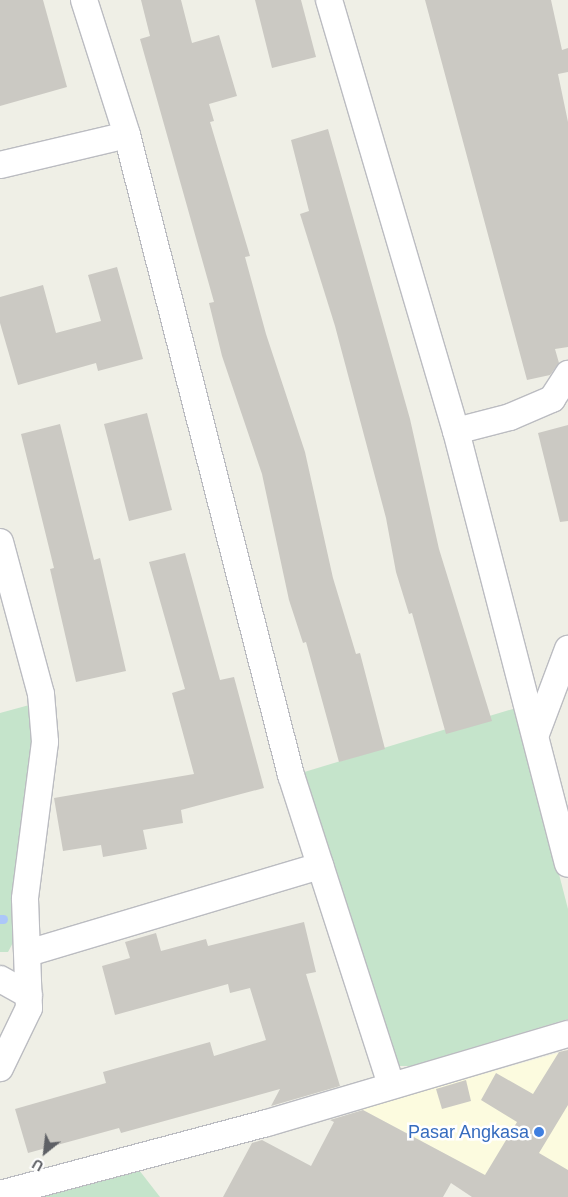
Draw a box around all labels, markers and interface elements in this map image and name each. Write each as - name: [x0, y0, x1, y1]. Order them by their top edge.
- place label: Pasar Angkasa: [407, 1121, 529, 1143]
- marker: Pasar Angkasa: [533, 1126, 545, 1138]
- north arrow: [20, 1127, 70, 1177]
- text: U: [29, 1156, 46, 1175]

